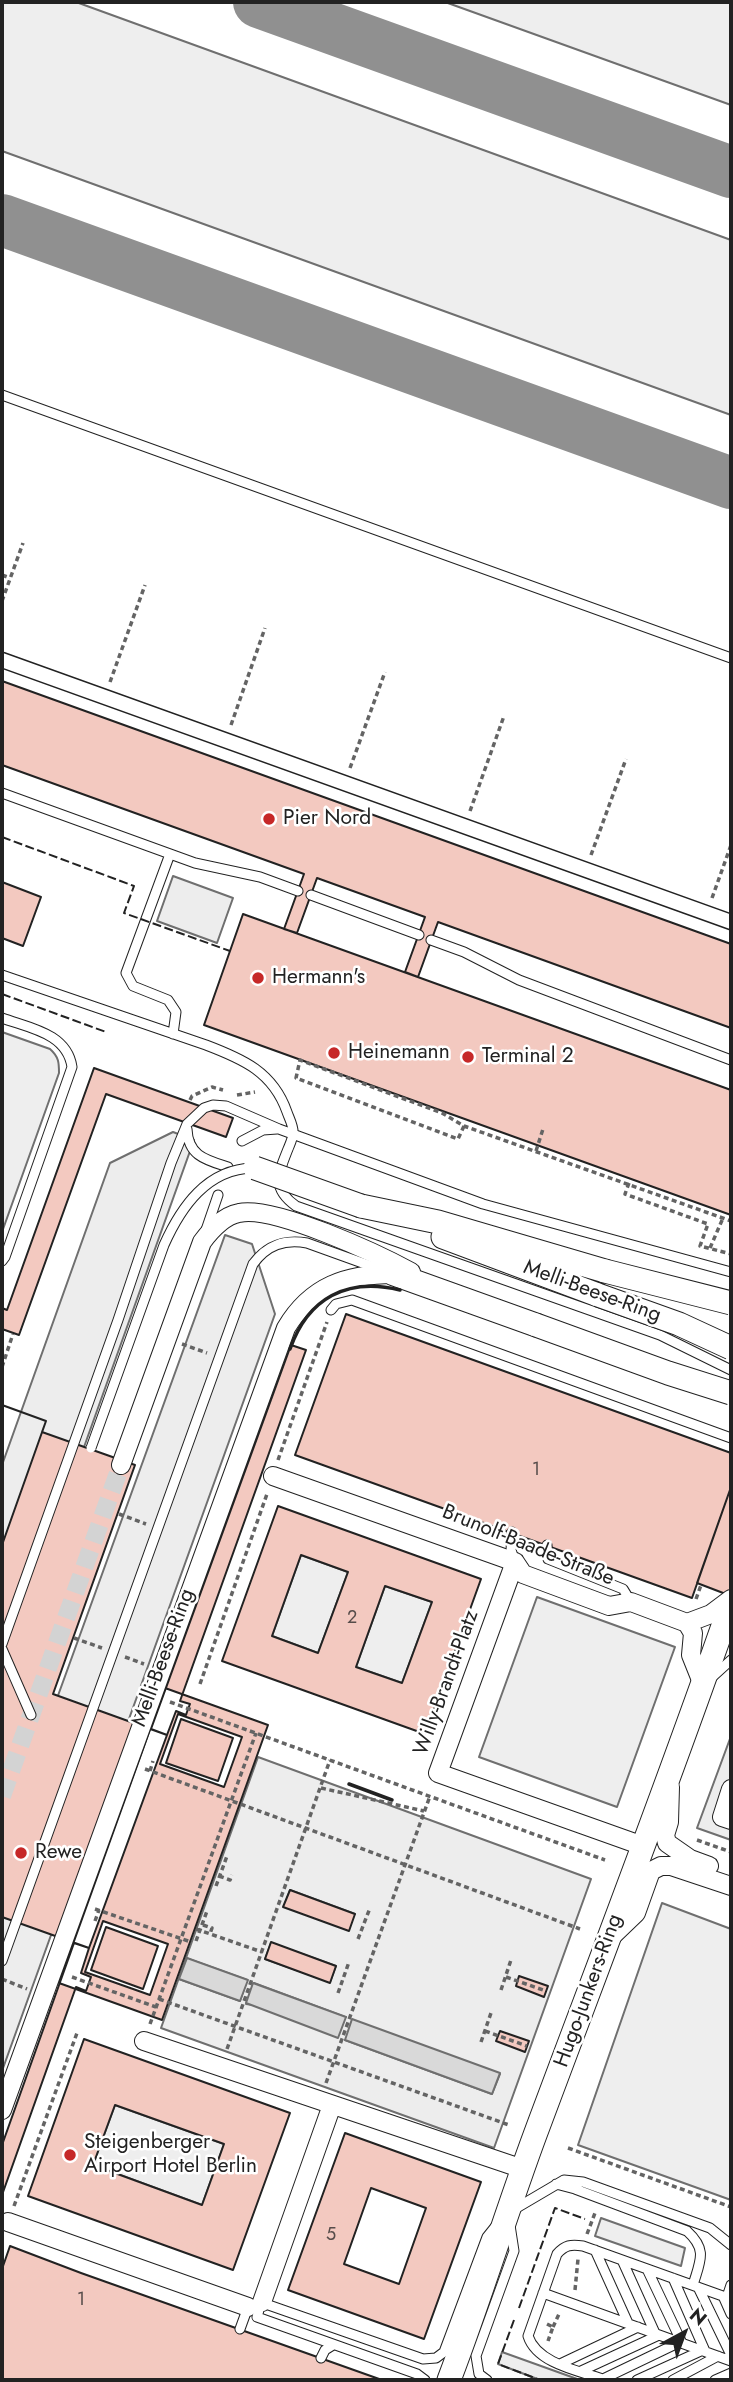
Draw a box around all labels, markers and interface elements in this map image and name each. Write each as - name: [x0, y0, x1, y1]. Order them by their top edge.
- place label: Pier Nord: [283, 806, 371, 832]
- marker: Pier Nord: [261, 811, 277, 827]
- place label: Hermann's: [272, 965, 365, 991]
- marker: Hermann's: [250, 970, 266, 986]
- place label: Heinemann: [348, 1040, 450, 1066]
- place label: Terminal 2: [482, 1044, 574, 1070]
- marker: Heinemann: [326, 1045, 342, 1061]
- marker: Terminal 2: [460, 1049, 476, 1065]
- street label: Melli-Beese-Ring: [520, 1255, 664, 1329]
- house number: 1: [532, 1460, 540, 1482]
- street label: Brunolf-Baade-Straße: [438, 1500, 618, 1592]
- street label: Melli-Beese-Ring: [127, 1586, 201, 1730]
- street label: Willy-Brandt-Platz: [409, 1607, 485, 1759]
- house number: 2: [347, 1608, 357, 1630]
- place label: Rewe: [35, 1840, 82, 1866]
- marker: Rewe: [13, 1845, 29, 1861]
- street label: Hugo-Junkers-Ring: [550, 1911, 628, 2071]
- place label: Steigenberger Airport Hotel Berlin: [84, 2130, 257, 2180]
- marker: Steigenberger Airport Hotel Berlin: [62, 2147, 78, 2163]
- house number: 5: [326, 2225, 336, 2247]
- house number: 1: [77, 2290, 85, 2312]
- north arrow: [649, 2298, 719, 2368]
- text: N: [684, 2302, 713, 2332]

